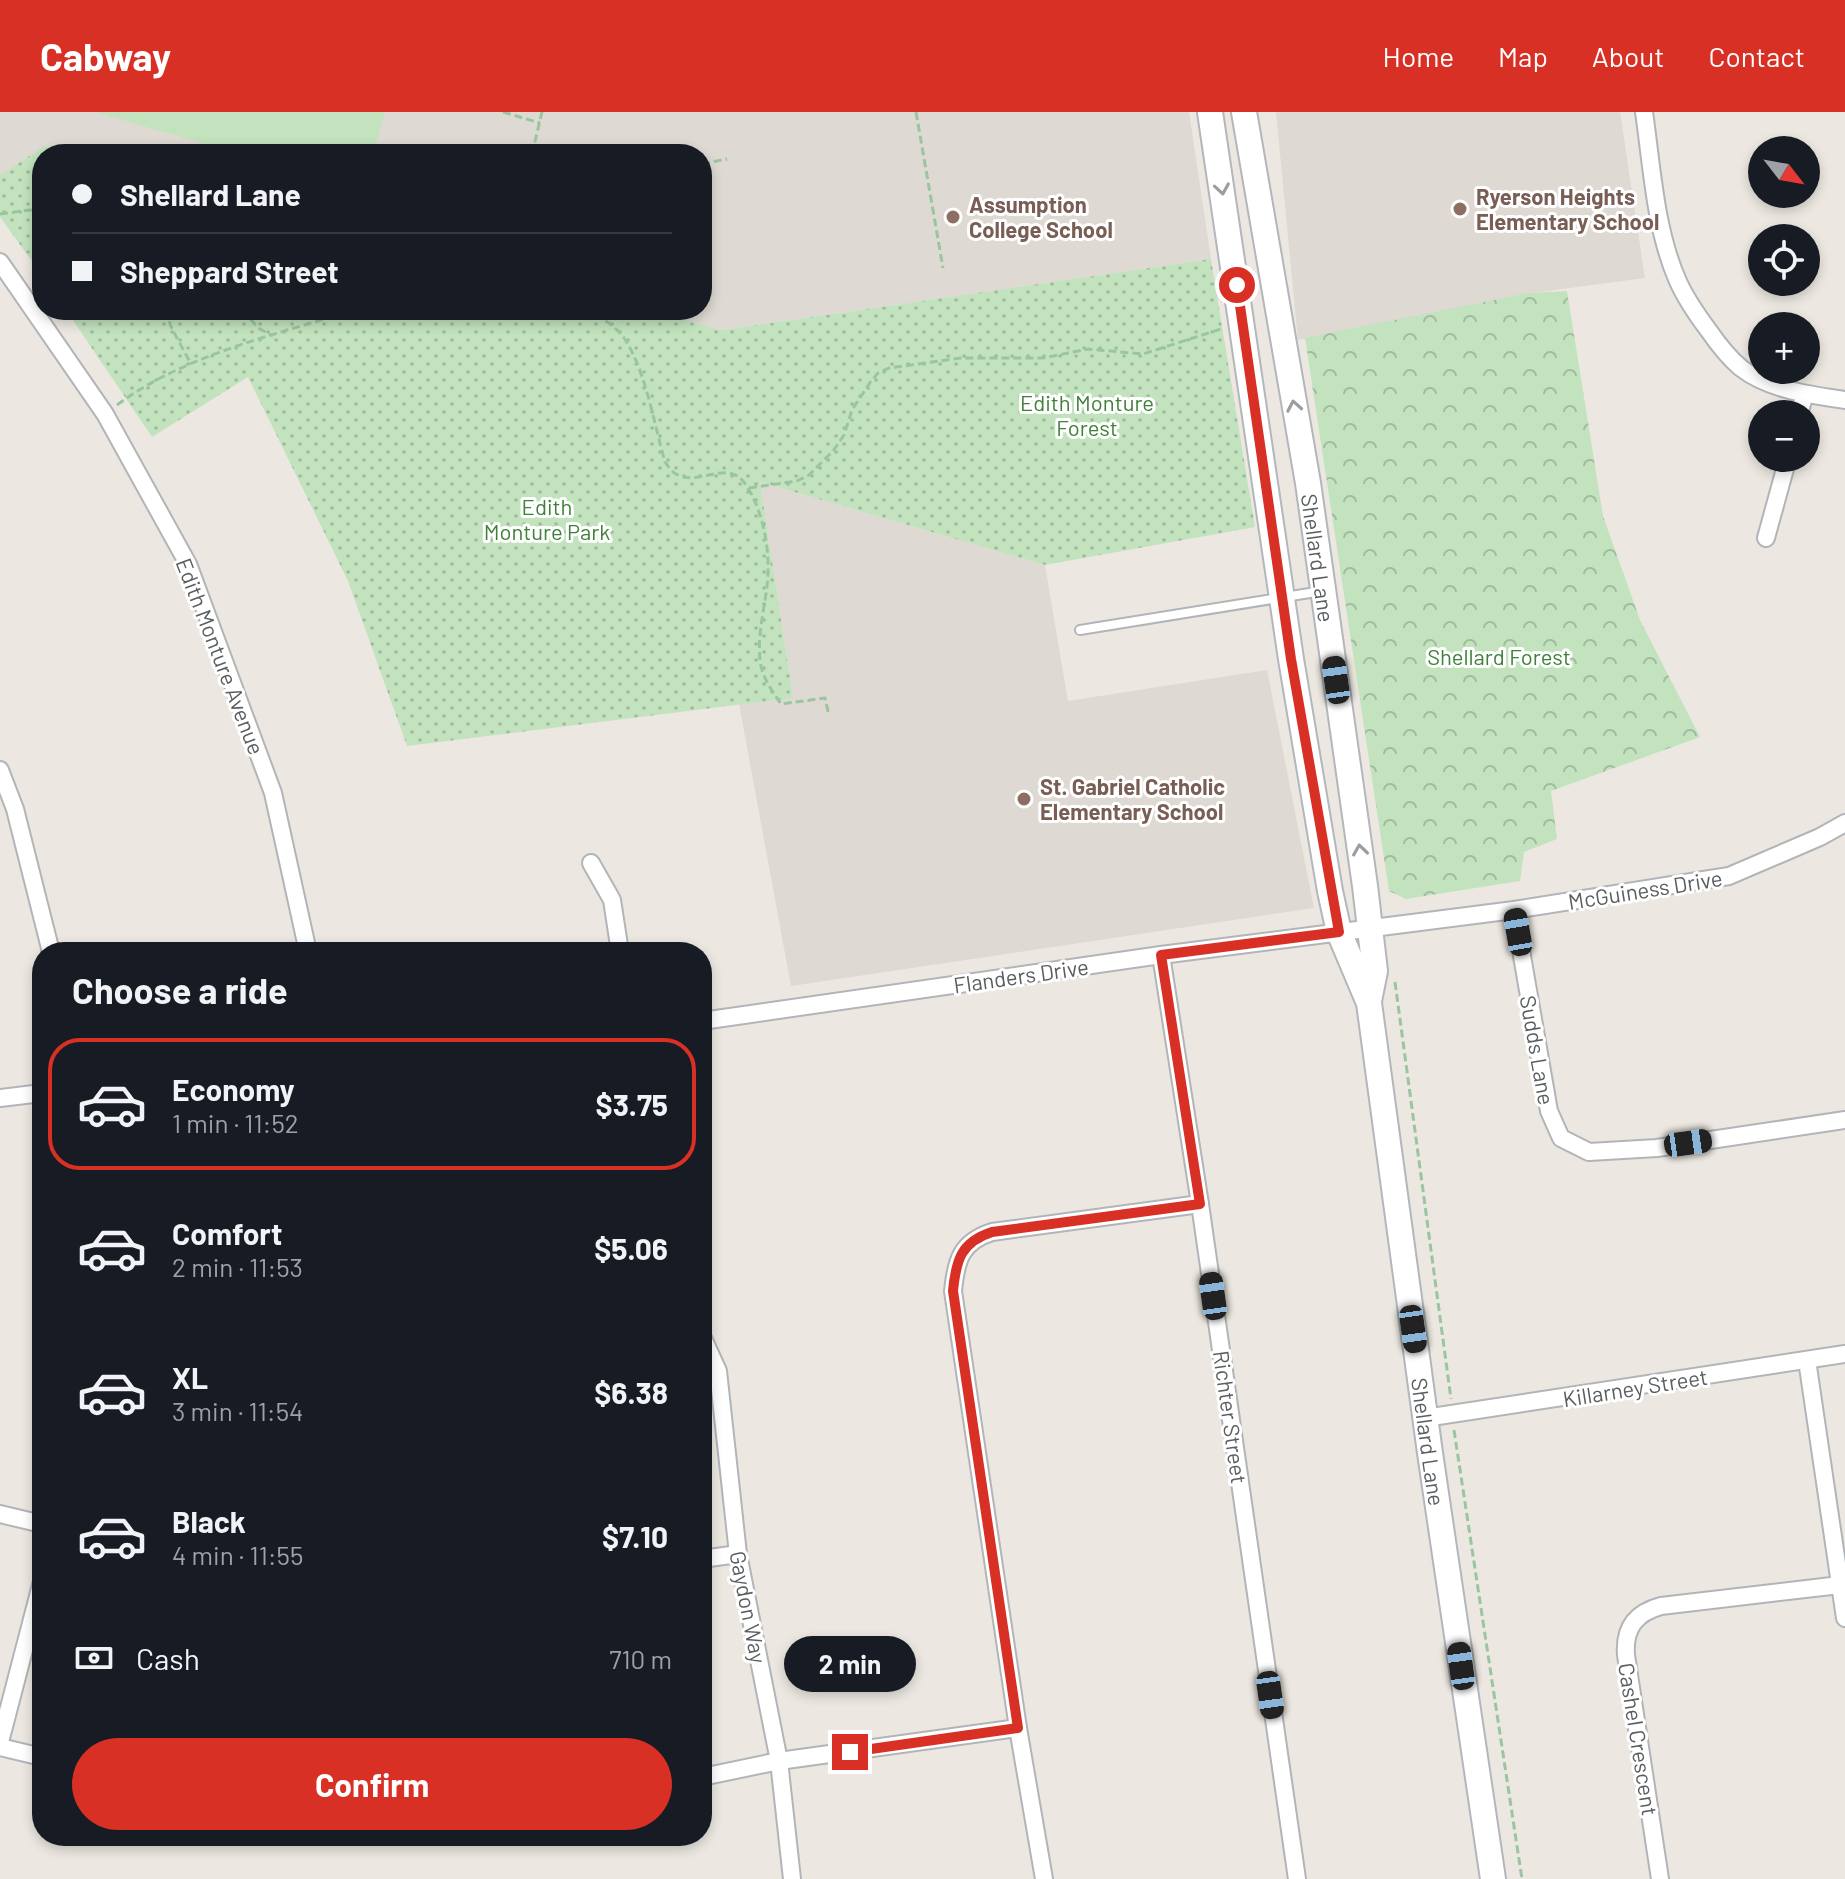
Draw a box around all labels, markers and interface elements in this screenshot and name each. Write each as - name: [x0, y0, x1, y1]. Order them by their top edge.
- text: Cabway: [40, 33, 171, 79]
- text: Home: [1383, 39, 1454, 73]
- text: Map: [1498, 39, 1548, 73]
- text: About: [1592, 39, 1664, 73]
- text: Contact: [1708, 39, 1805, 73]
- north arrow: [1748, 136, 1820, 208]
- map controls: [1748, 136, 1820, 472]
- text: Shellard Lane: [120, 176, 301, 212]
- one-way arrow: [1213, 182, 1230, 196]
- place label: Ryerson Heights Elementary School: [1476, 183, 1659, 234]
- place label: Assumption College School: [969, 191, 1113, 242]
- marker: Ryerson Heights Elementary School: [1451, 200, 1469, 218]
- marker: Assumption College School: [944, 208, 962, 226]
- button: locate: [1748, 224, 1820, 296]
- text: Sheppard Street: [120, 253, 339, 289]
- route start: [1219, 267, 1255, 303]
- button: +: [1748, 312, 1820, 384]
- park label: Edith Monture Forest: [1020, 389, 1154, 440]
- one-way arrow: [1287, 399, 1304, 413]
- button: −: [1748, 400, 1820, 472]
- street label: Shellard Lane: [1297, 492, 1340, 624]
- park label: Edith Monture Park: [484, 493, 610, 544]
- street label: Edith Monture Avenue: [171, 554, 271, 758]
- park label: Shellard Forest: [1427, 643, 1571, 669]
- car: [1321, 655, 1351, 705]
- place label: St. Gabriel Catholic Elementary School: [1040, 773, 1225, 824]
- marker: St. Gabriel Catholic Elementary School: [1015, 790, 1033, 808]
- one-way arrow: [1352, 843, 1369, 857]
- street label: McGuiness Drive: [1566, 864, 1724, 914]
- car: [1502, 906, 1534, 958]
- street label: Flanders Drive: [952, 953, 1090, 997]
- text: Choose a ride: [72, 968, 288, 1011]
- street label: Sudds Lane: [1516, 993, 1560, 1107]
- icon: car: [76, 1068, 148, 1140]
- text: Economy: [172, 1071, 295, 1107]
- text: $3.75: [595, 1086, 668, 1122]
- text: 1 min · 11:52: [172, 1107, 299, 1138]
- car: [1663, 1128, 1713, 1158]
- icon: car: [76, 1212, 148, 1284]
- text: Comfort: [172, 1215, 282, 1251]
- text: $5.06: [594, 1230, 668, 1266]
- text: 2 min · 11:53: [172, 1251, 303, 1282]
- car: [1198, 1271, 1228, 1321]
- car: [1398, 1304, 1428, 1354]
- street label: Richter Street: [1209, 1349, 1253, 1485]
- icon: car: [76, 1356, 148, 1428]
- text: XL: [172, 1359, 208, 1395]
- street label: Killarney Street: [1561, 1363, 1709, 1411]
- text: $6.38: [594, 1374, 668, 1410]
- street label: Shellard Lane: [1407, 1376, 1451, 1508]
- text: 3 min · 11:54: [172, 1395, 303, 1426]
- icon: car: [76, 1500, 148, 1572]
- text: Black: [172, 1503, 246, 1539]
- text: $7.10: [602, 1518, 668, 1554]
- text: 4 min · 11:55: [172, 1539, 303, 1570]
- street label: Gaydon Way: [725, 1549, 773, 1665]
- icon: cash: [72, 1636, 116, 1680]
- callout: 2 min: [784, 1636, 916, 1692]
- text: Cash: [136, 1640, 200, 1676]
- car: [1446, 1641, 1476, 1691]
- text: 710 m: [609, 1643, 672, 1674]
- text: 2 min: [819, 1648, 881, 1679]
- street label: Cashel Crescent: [1614, 1661, 1664, 1817]
- car: [1255, 1670, 1285, 1720]
- route end: [832, 1734, 868, 1770]
- button: Confirm: [72, 1738, 672, 1830]

